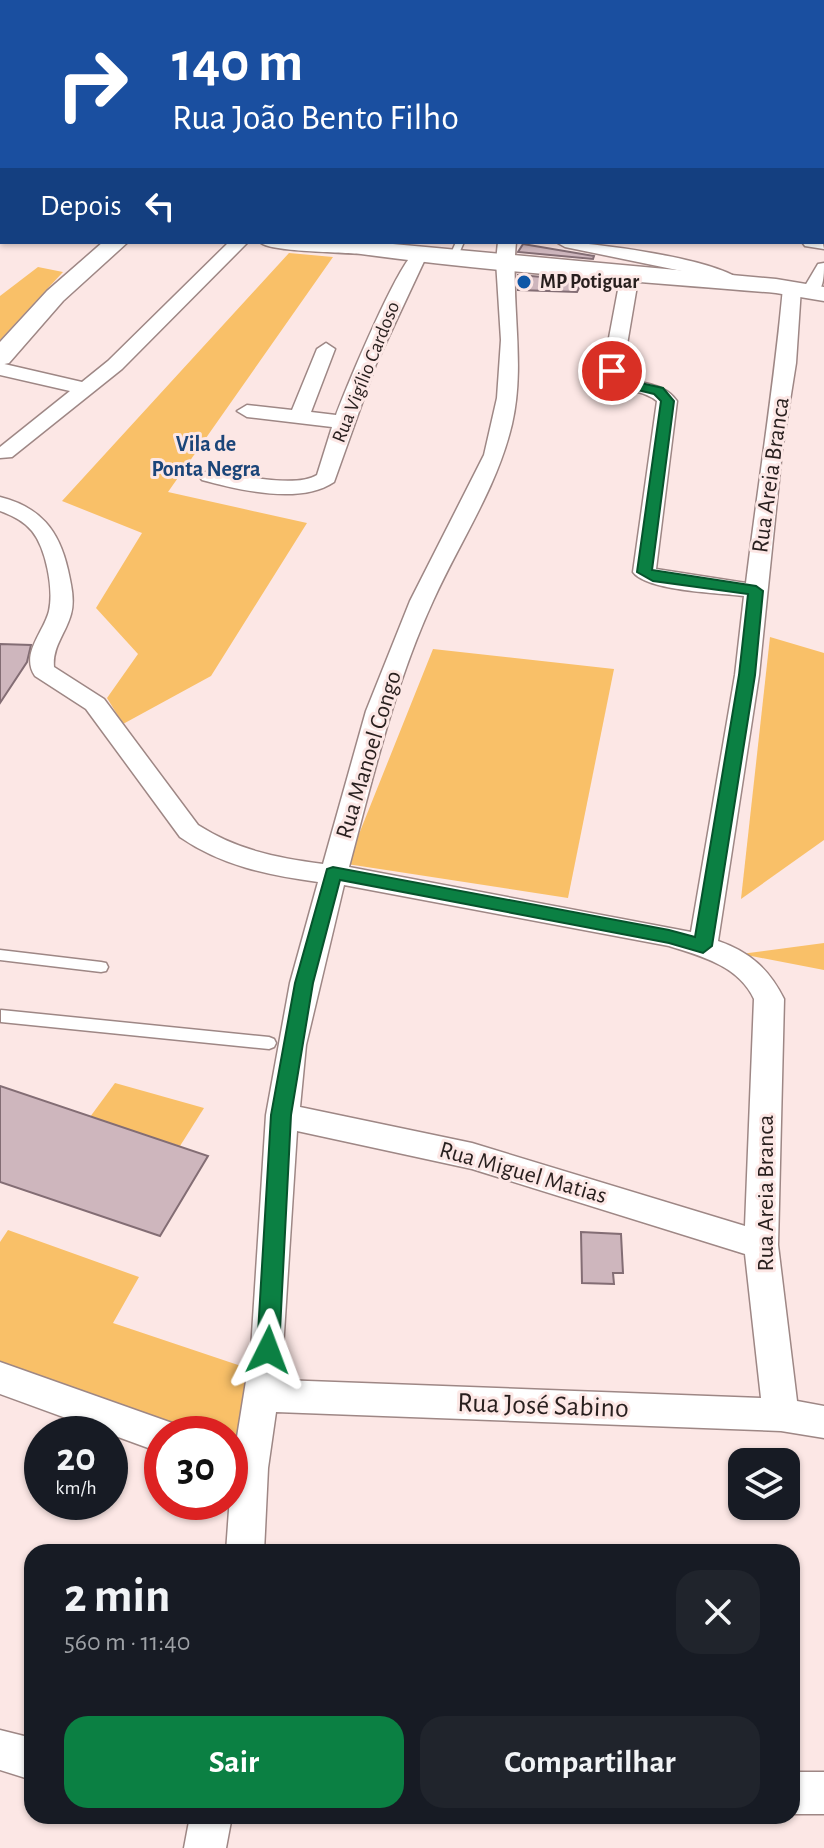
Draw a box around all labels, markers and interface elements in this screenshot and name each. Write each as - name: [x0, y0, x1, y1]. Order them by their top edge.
- icon: right: [40, 32, 144, 136]
- text: 140 m: [172, 35, 303, 91]
- text: Rua João Bento Filho: [172, 100, 459, 136]
- icon: left: [138, 184, 182, 228]
- text: Depois: [40, 191, 122, 221]
- place label: MP Potiguar: [540, 272, 639, 292]
- marker: MP Potiguar: [515, 273, 533, 291]
- street label: Rua Vigílio Cardoso: [329, 299, 403, 445]
- pin: [578, 337, 646, 405]
- icon: arrive: [590, 349, 634, 393]
- street label: Rua Areia Branca: [748, 396, 794, 554]
- district label: Vila de Ponta Negra: [151, 433, 261, 480]
- street label: Rua Manoel Congo: [332, 668, 406, 842]
- street label: Rua Areia Branca: [754, 1115, 778, 1271]
- street label: Rua Miguel Matias: [437, 1138, 609, 1208]
- position arrow: [226, 1308, 310, 1392]
- street label: Rua José Sabino: [457, 1389, 629, 1423]
- speed limit sign: 30: [144, 1416, 248, 1520]
- text: 20: [56, 1438, 96, 1478]
- map controls: [728, 1448, 800, 1520]
- button: layers: [728, 1448, 800, 1520]
- text: km/h: [55, 1478, 97, 1498]
- button: close: [676, 1570, 760, 1654]
- text: 2 min: [64, 1573, 171, 1621]
- text: 560 m · 11:40: [64, 1629, 191, 1655]
- button: Sair: [64, 1716, 404, 1808]
- button: Compartilhar: [420, 1716, 760, 1808]

